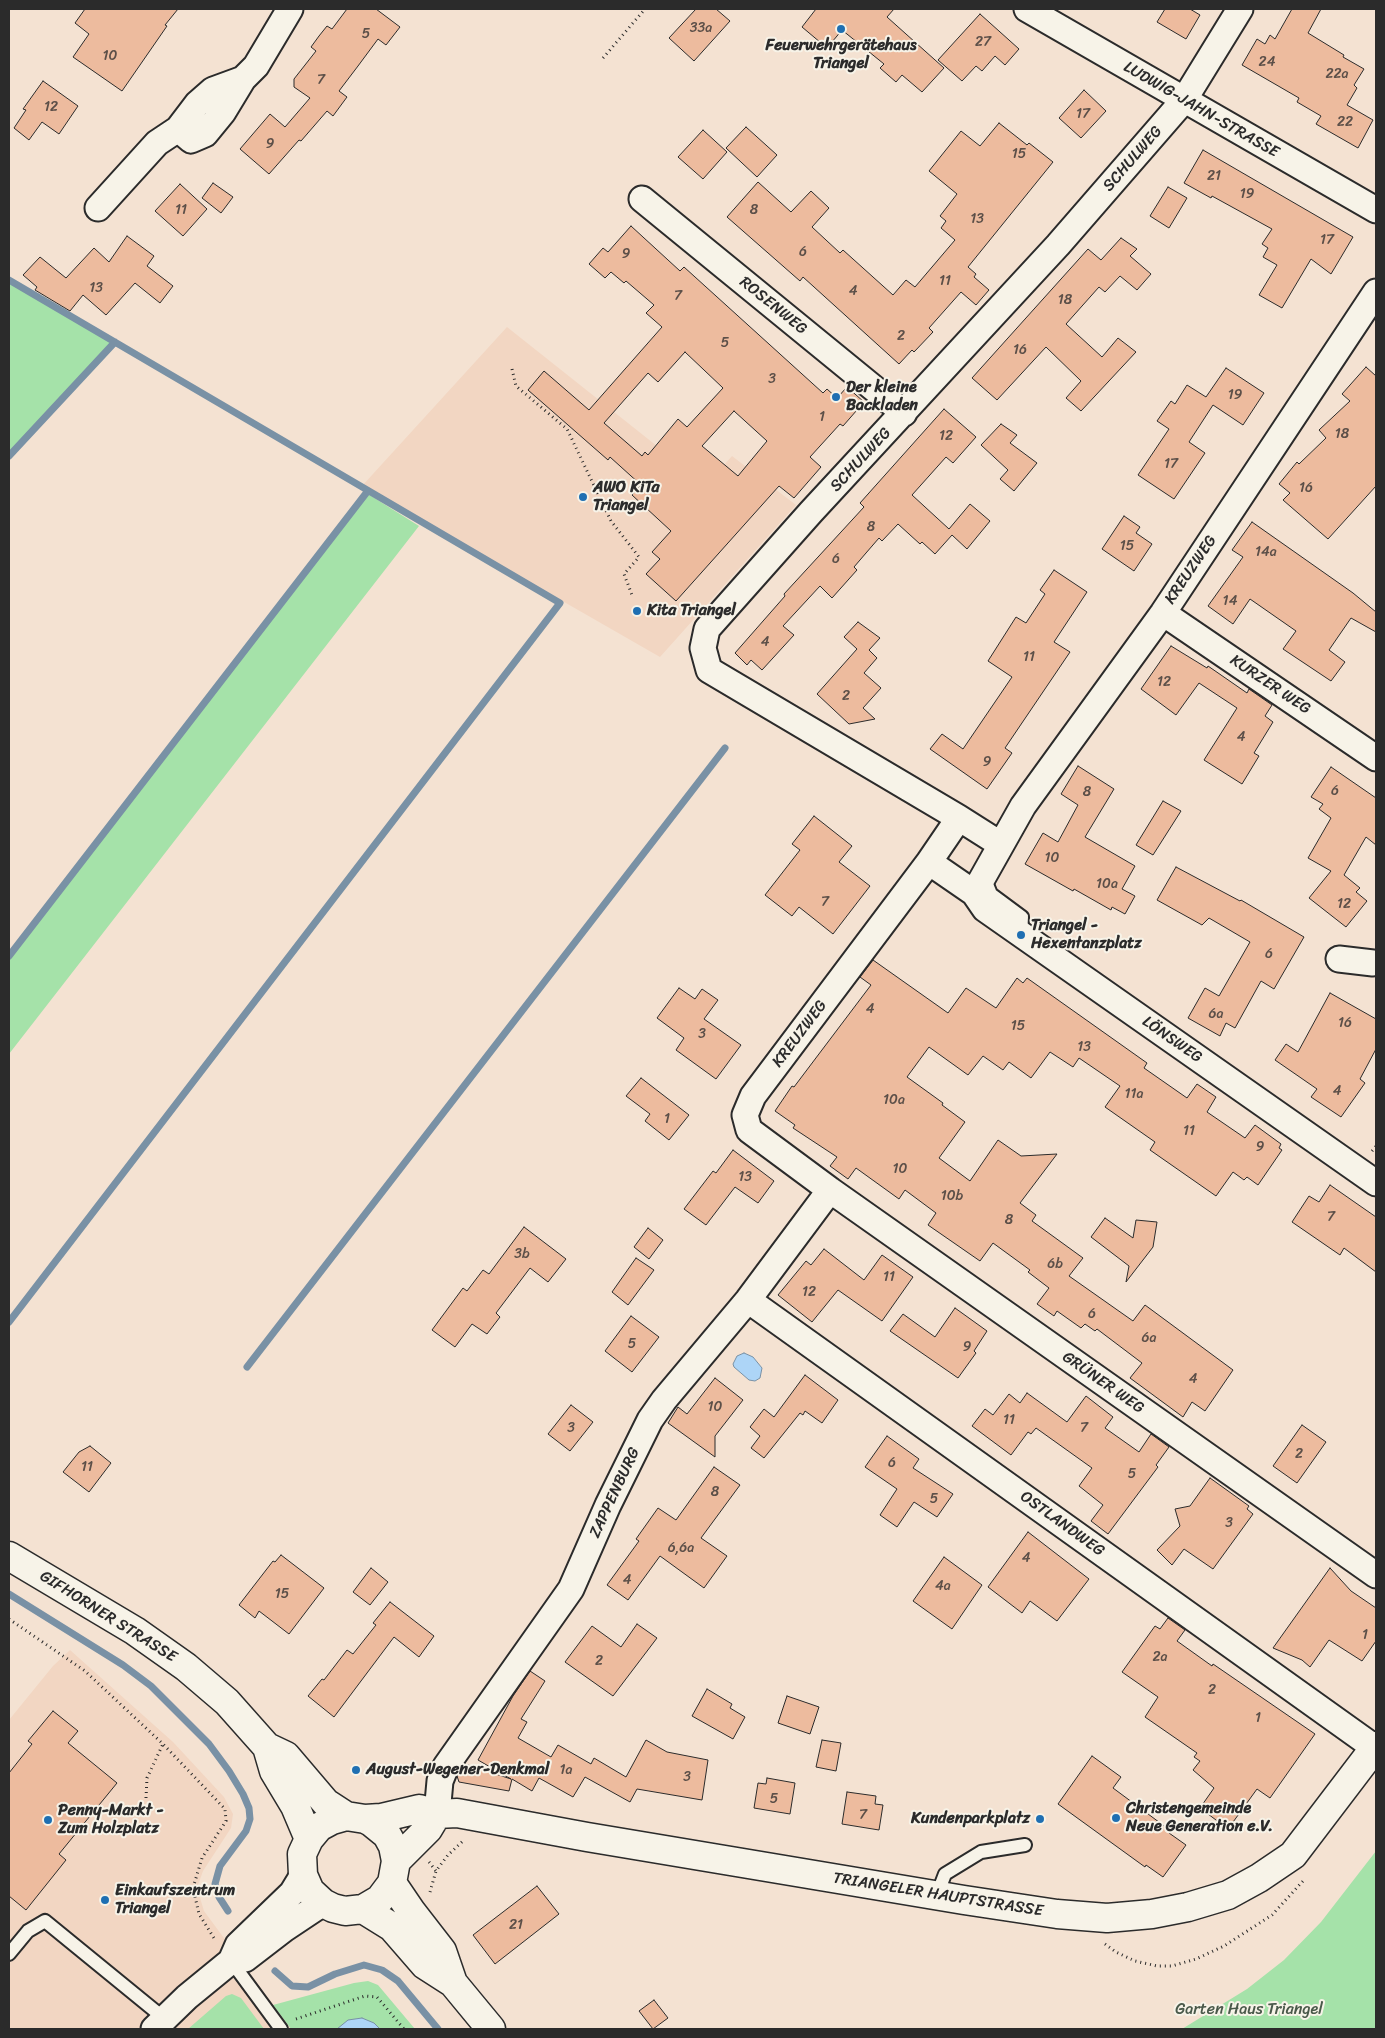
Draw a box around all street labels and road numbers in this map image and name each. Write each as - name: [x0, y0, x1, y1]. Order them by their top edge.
- street label: LUDWIG-JAHN-STRASSE: [1120, 58, 1282, 162]
- street label: SCHULWEG: [1099, 122, 1167, 196]
- street label: ROSENWEG: [735, 273, 811, 339]
- street label: SCHULWEG: [826, 424, 896, 496]
- street label: KREUZWEG: [1161, 532, 1221, 608]
- street label: KURZER WEG: [1226, 651, 1314, 719]
- street label: KREUZWEG: [769, 997, 831, 1071]
- street label: LÖNSWEG: [1138, 1012, 1206, 1068]
- street label: GRÜNER WEG: [1058, 1348, 1148, 1418]
- street label: ZAPPENBURG: [586, 1445, 644, 1541]
- street label: OSTLANDWEG: [1016, 1487, 1108, 1561]
- street label: GIFHORNER STRASSE: [36, 1567, 180, 1667]
- street label: TRIANGELER HAUPTSTRASSE: [832, 1869, 1044, 1921]

